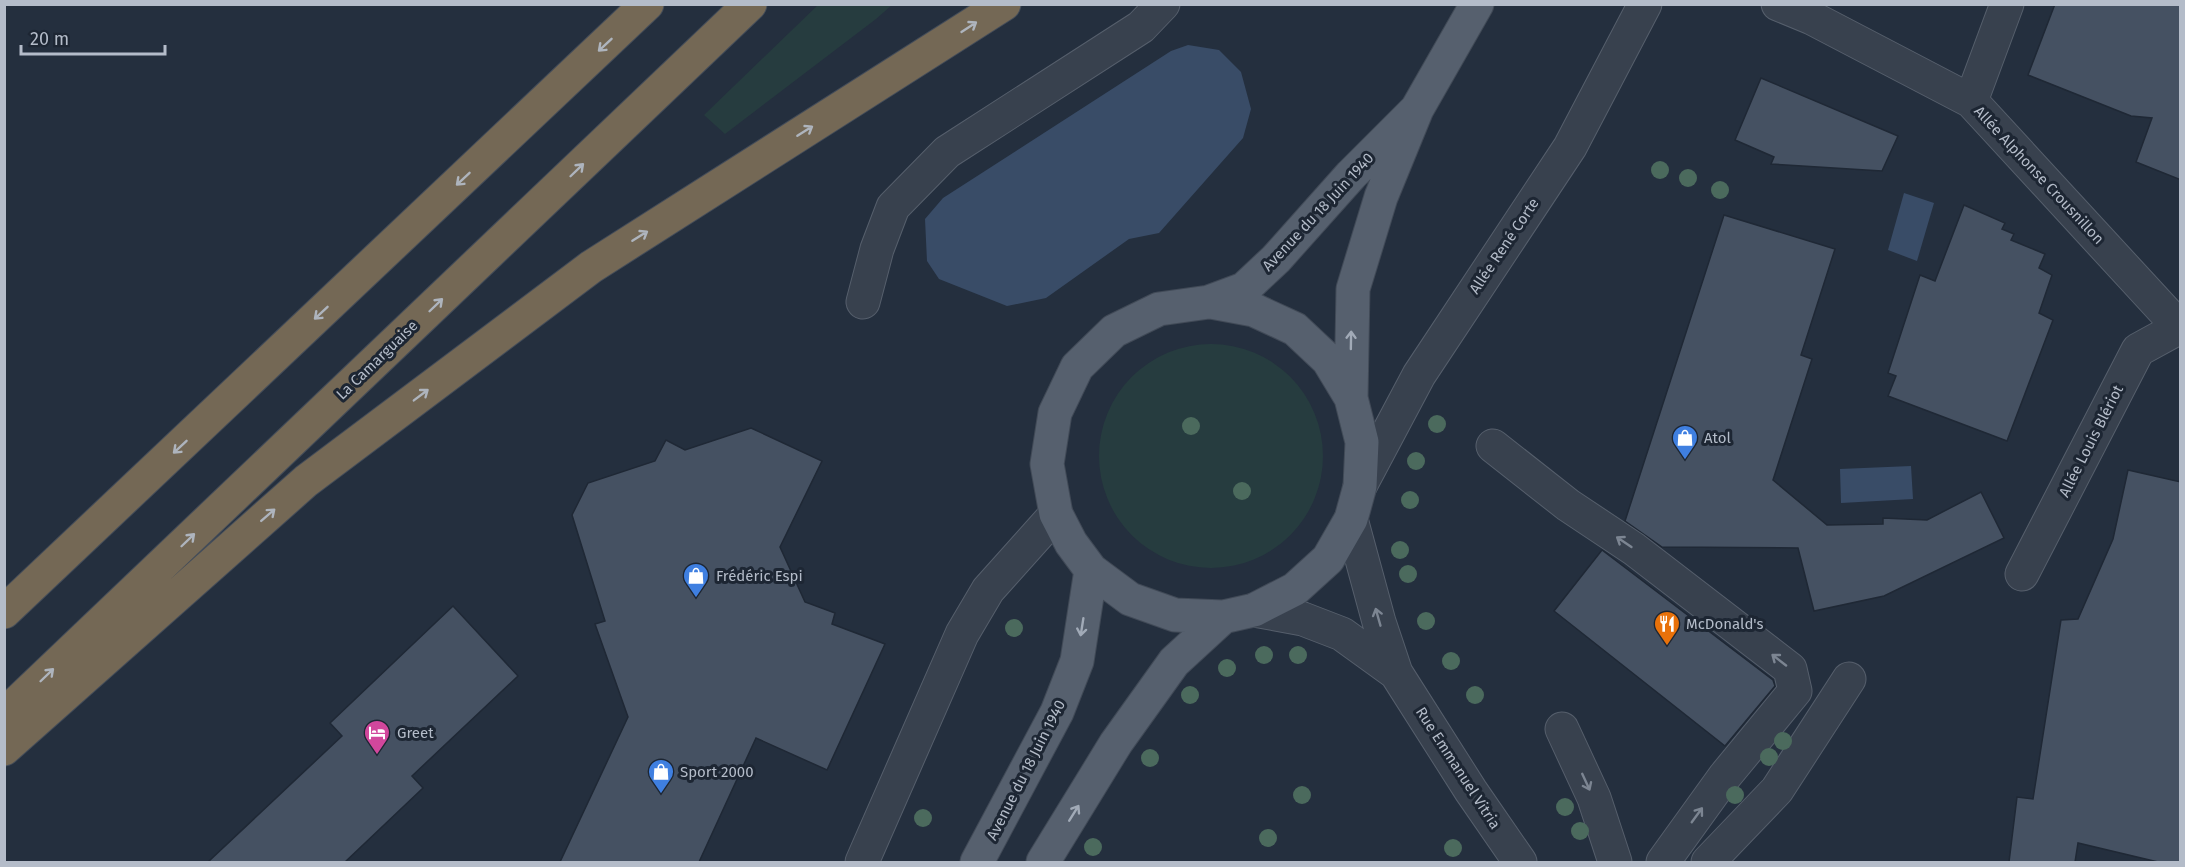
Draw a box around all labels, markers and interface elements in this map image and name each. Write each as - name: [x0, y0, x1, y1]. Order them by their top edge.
- scale bar: [21, 18, 165, 56]
- one-way arrow: [960, 20, 977, 32]
- text: 20 m: [30, 28, 69, 50]
- one-way arrow: [597, 37, 612, 52]
- street label: Allée Alphonse Crousnillon: [1970, 102, 2108, 248]
- one-way arrow: [796, 125, 813, 138]
- street label: Avenue du 18 Juin 1940: [1259, 149, 1377, 275]
- one-way arrow: [569, 163, 584, 177]
- one-way arrow: [456, 171, 471, 185]
- street label: Allée René Corte: [1465, 195, 1543, 297]
- one-way arrow: [631, 229, 648, 241]
- one-way arrow: [428, 297, 443, 312]
- one-way arrow: [314, 305, 329, 320]
- street label: La Camarguaise: [332, 317, 422, 403]
- one-way arrow: [1346, 330, 1357, 350]
- street label: Allée Louis Blériot: [2055, 381, 2127, 500]
- one-way arrow: [413, 388, 429, 401]
- shop icon: Atol: [1670, 423, 1700, 461]
- place label: Atol: [1704, 429, 1732, 447]
- one-way arrow: [172, 439, 187, 454]
- one-way arrow: [260, 508, 275, 522]
- one-way arrow: [180, 534, 195, 548]
- one-way arrow: [1616, 536, 1633, 548]
- shop icon: Frédéric Espi: [681, 561, 711, 599]
- place label: Frédéric Espi: [716, 567, 803, 585]
- one-way arrow: [1372, 608, 1383, 627]
- restaurant icon: McDonald's: [1652, 609, 1682, 647]
- place label: McDonald's: [1686, 615, 1764, 633]
- one-way arrow: [1077, 617, 1088, 637]
- one-way arrow: [1771, 654, 1787, 667]
- one-way arrow: [39, 668, 54, 682]
- street label: Avenue du 18 Juin 1940: [983, 697, 1069, 843]
- street label: Rue Emmanuel Vitria: [1412, 704, 1504, 832]
- hotel icon: Greet: [362, 718, 392, 756]
- place label: Greet: [397, 724, 434, 742]
- shop icon: Sport 2000: [646, 757, 676, 795]
- place label: Sport 2000: [680, 763, 754, 781]
- one-way arrow: [1581, 773, 1593, 791]
- one-way arrow: [1069, 805, 1081, 822]
- one-way arrow: [1691, 807, 1703, 823]

